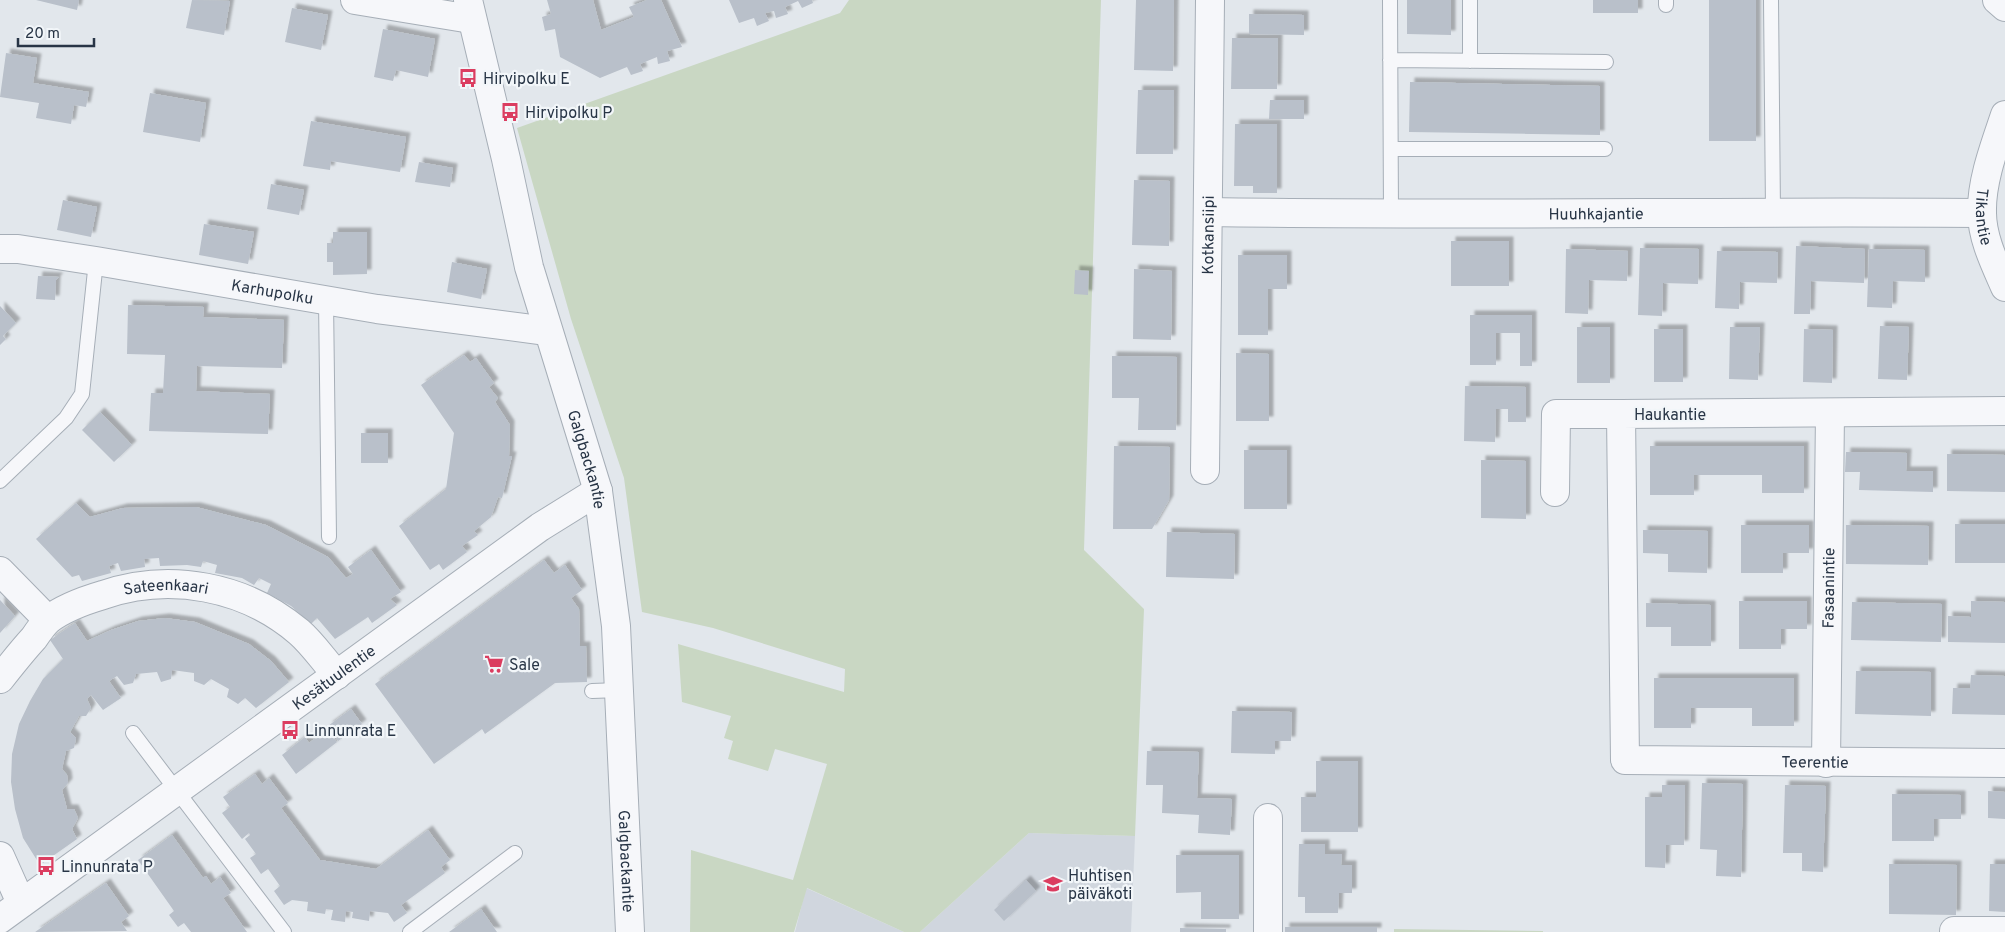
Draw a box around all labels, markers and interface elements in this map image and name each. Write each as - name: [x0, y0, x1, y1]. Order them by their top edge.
- scale bar: [18, 15, 94, 47]
- text: 20 m: [25, 25, 60, 44]
- bus stop icon: Hirvipolku E: [457, 67, 479, 89]
- place label: Hirvipolku E: [483, 70, 570, 90]
- bus stop icon: Hirvipolku P: [499, 101, 521, 123]
- place label: Hirvipolku P: [525, 104, 612, 124]
- street label: Tikantie: [1970, 187, 1995, 248]
- street label: Kotkansiipi: [1199, 195, 1220, 275]
- street label: Huuhkajantie: [1548, 205, 1644, 225]
- street label: Karhupolku: [230, 276, 315, 310]
- street label: Haukantie: [1634, 406, 1706, 426]
- street label: Galgbackantie: [562, 408, 608, 510]
- street label: Fasaanintie: [1820, 547, 1840, 629]
- street label: Sateenkaari: [122, 576, 210, 601]
- street label: Kesätuulentie: [289, 642, 380, 716]
- supermarket icon: Sale: [483, 653, 505, 675]
- place label: Sale: [509, 656, 540, 676]
- bus stop icon: Linnunrata E: [279, 719, 301, 741]
- place label: Linnunrata E: [305, 722, 396, 742]
- street label: Teerentie: [1781, 753, 1849, 774]
- street label: Galgbackantie: [612, 810, 637, 913]
- bus stop icon: Linnunrata P: [35, 855, 57, 877]
- place label: Linnunrata P: [61, 858, 153, 878]
- place label: Huhtisen päiväkoti: [1068, 867, 1132, 905]
- school or university icon: Huhtisen päiväkoti: [1042, 873, 1064, 895]

